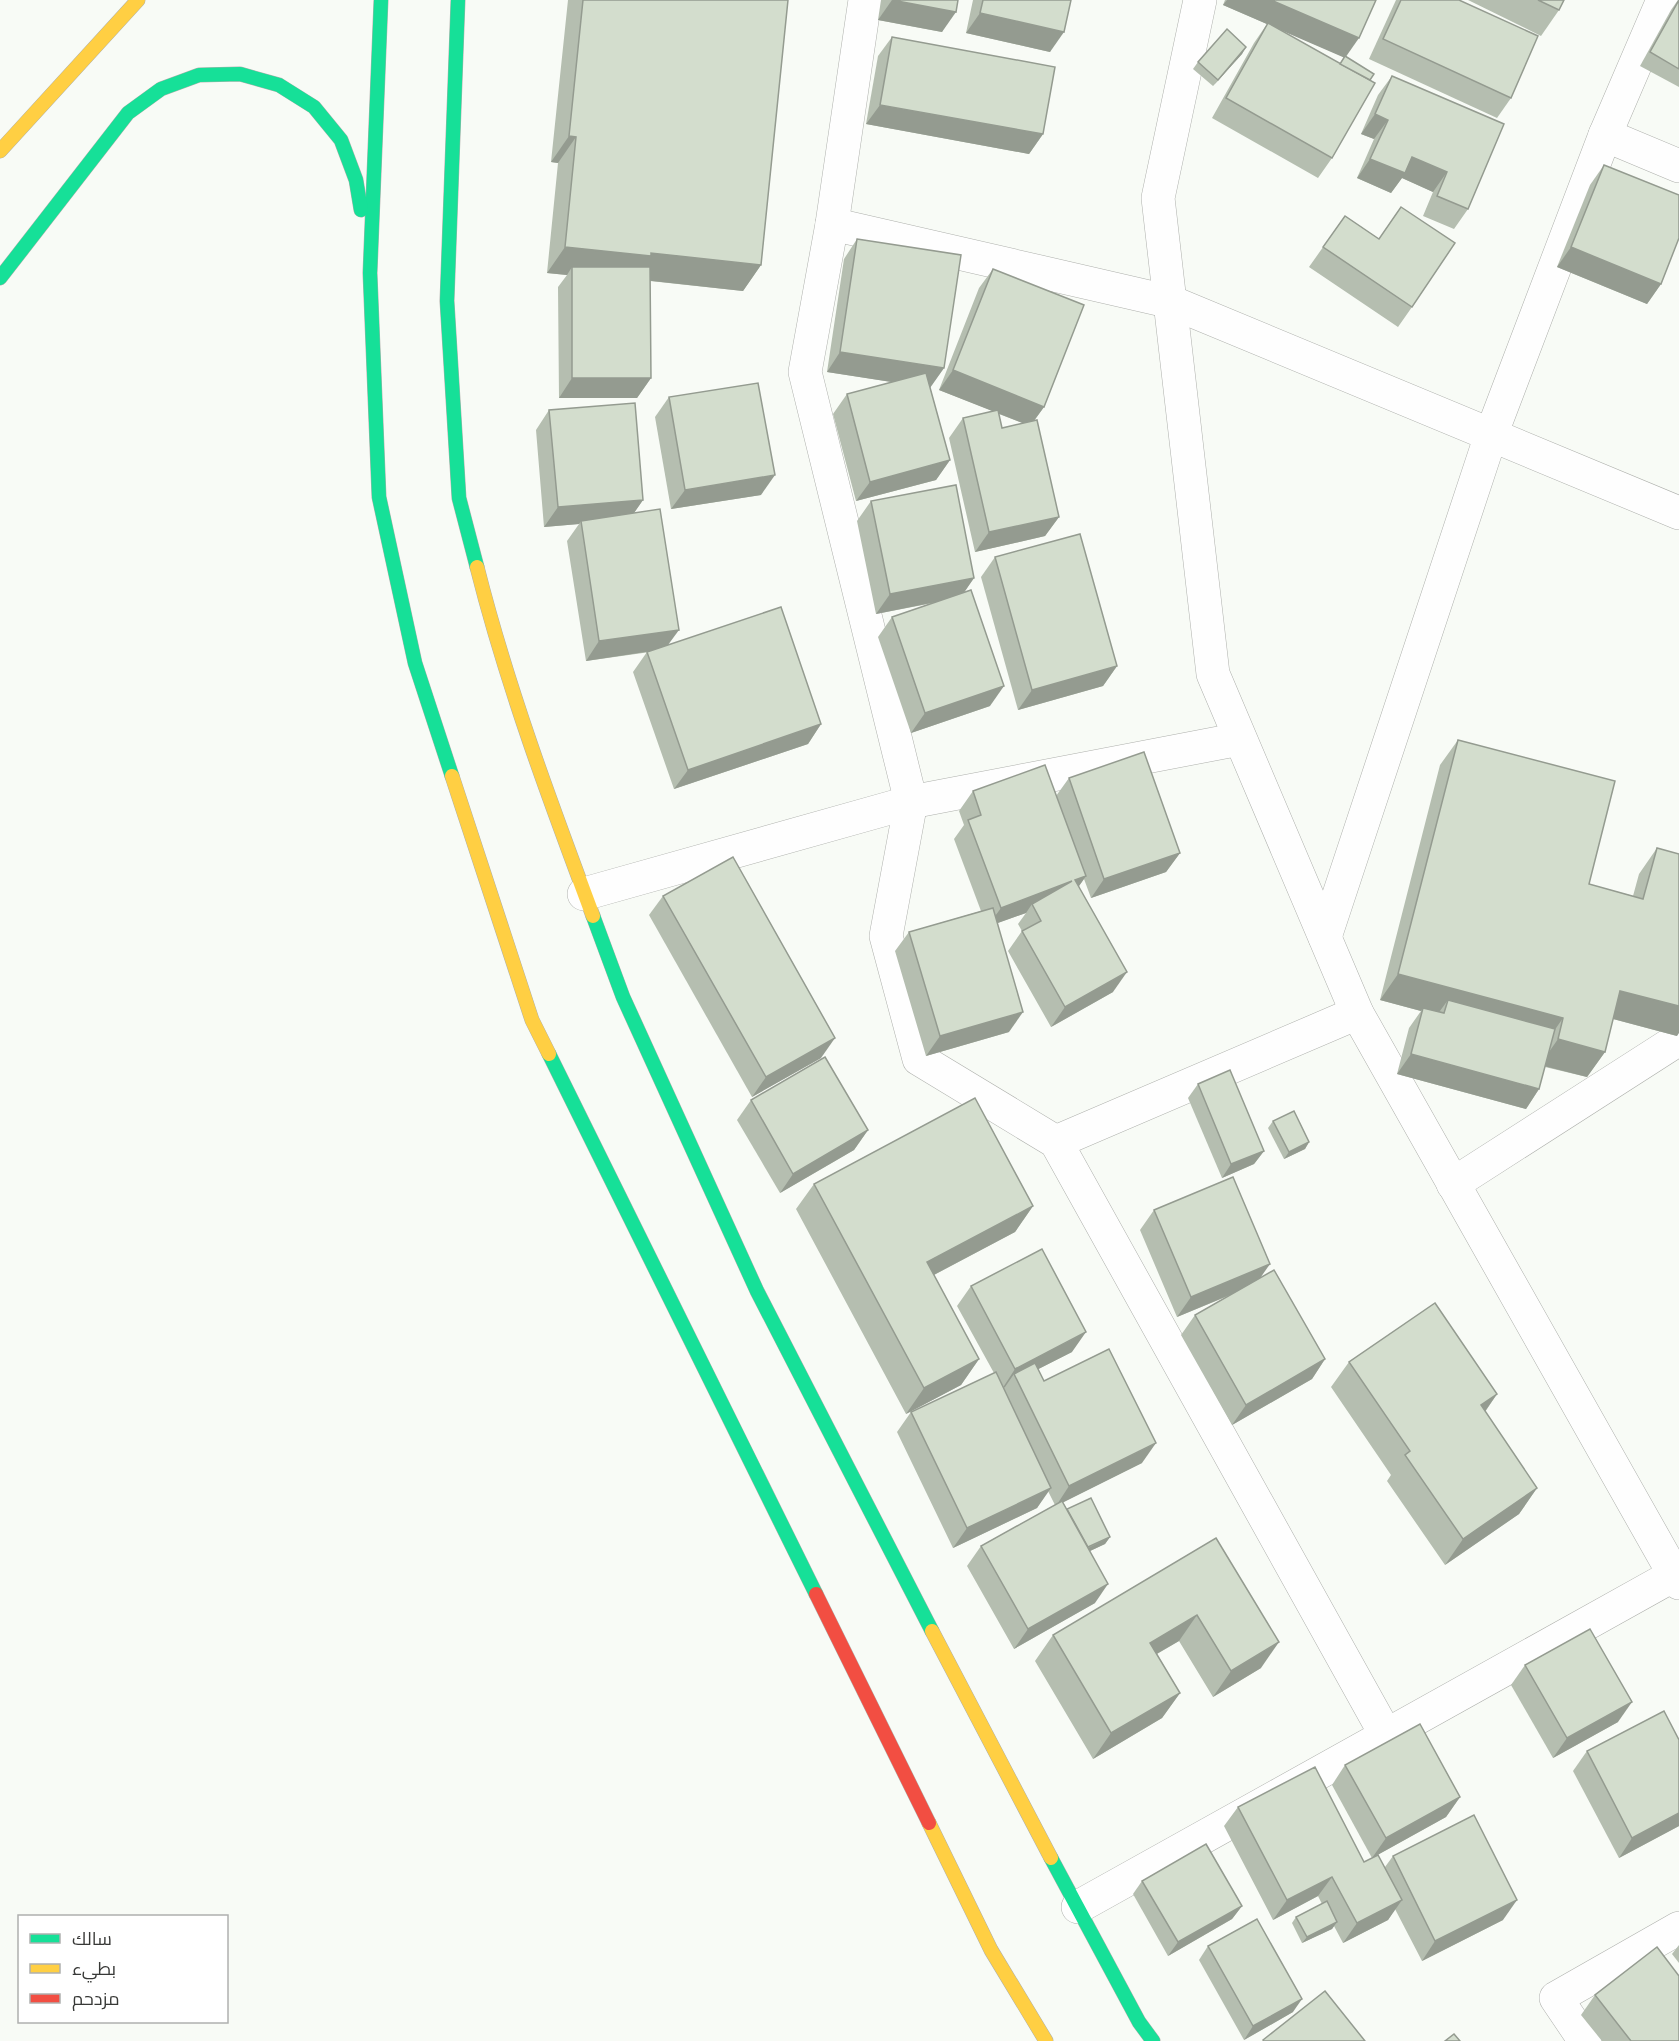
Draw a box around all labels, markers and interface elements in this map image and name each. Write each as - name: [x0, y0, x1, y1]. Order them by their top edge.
- legend: [18, 1915, 228, 2023]
- text: سالك: [72, 1926, 112, 1950]
- text: بطيء: [72, 1956, 116, 1983]
- text: مزدحم: [72, 1986, 120, 2011]

